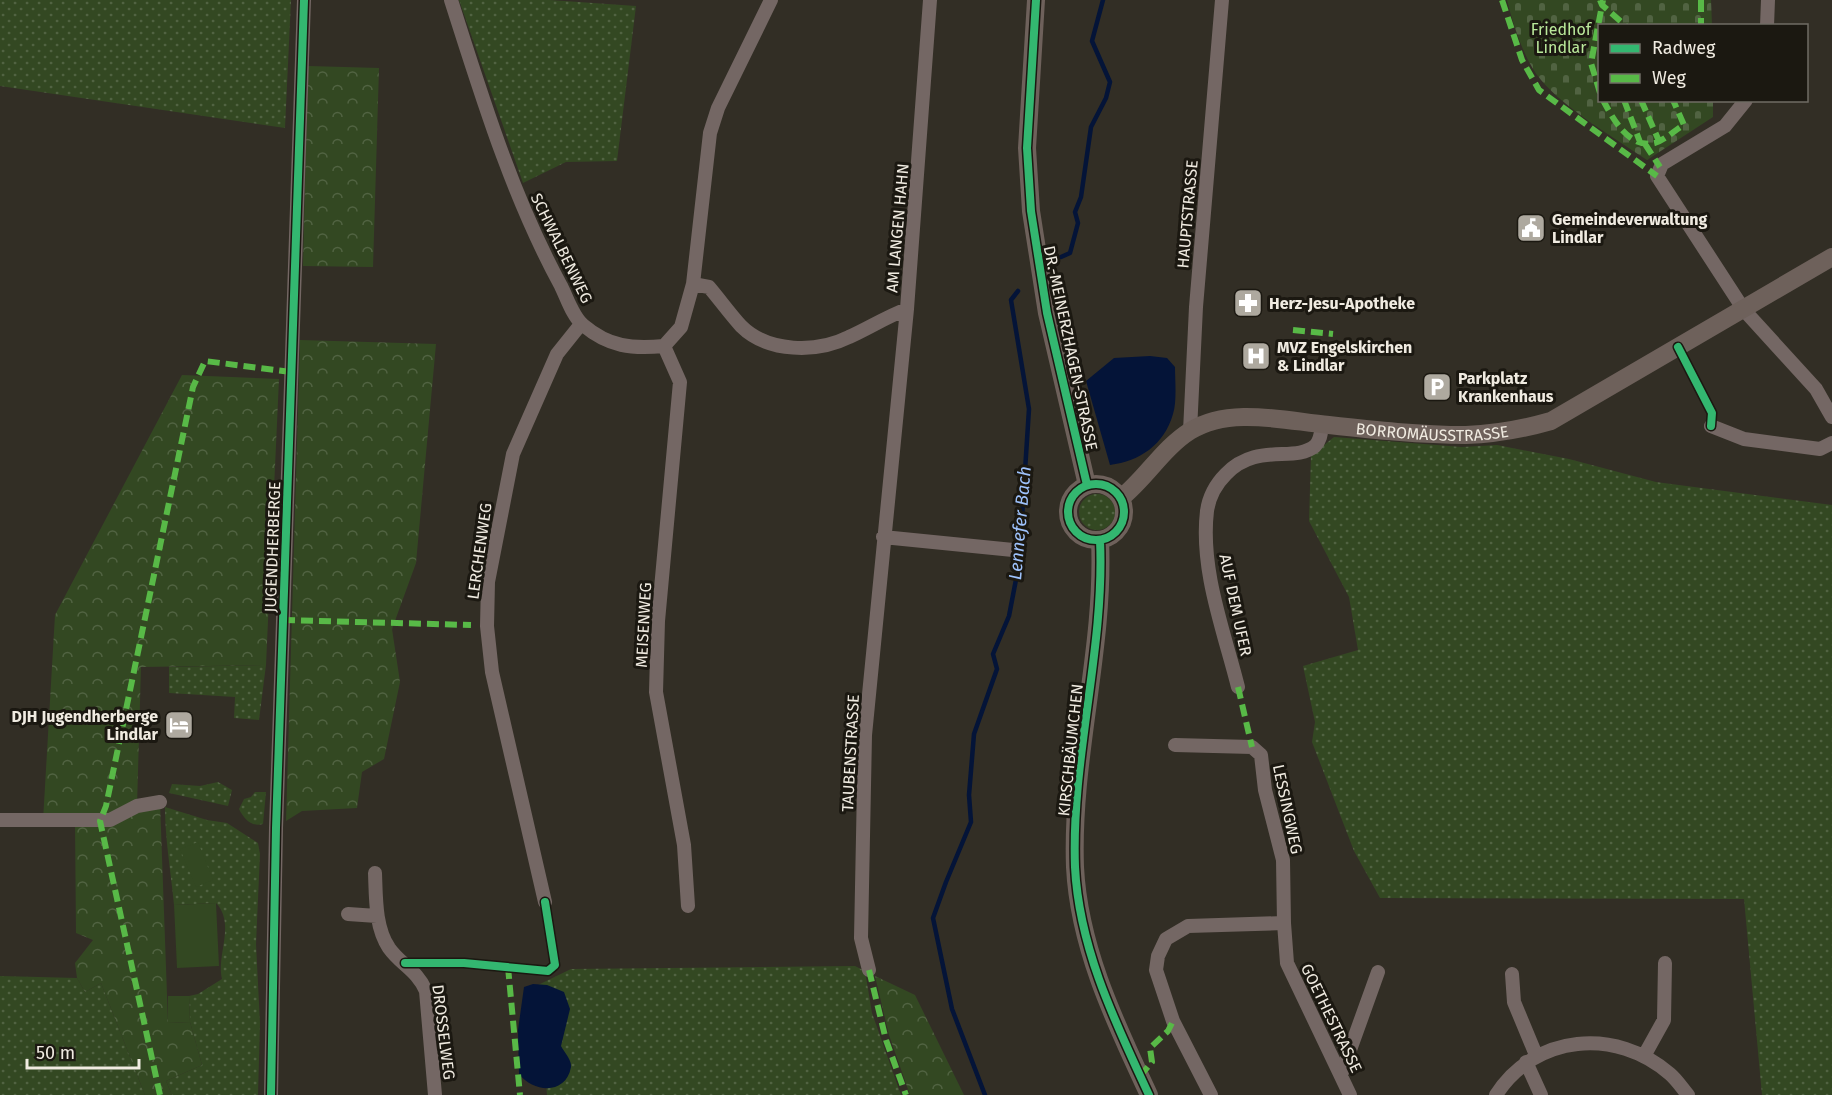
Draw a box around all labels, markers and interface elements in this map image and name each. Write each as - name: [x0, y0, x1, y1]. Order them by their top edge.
- park label: Friedhof Lindlar: [1531, 20, 1593, 57]
- legend: [1598, 24, 1808, 102]
- text: Radweg: [1652, 37, 1716, 59]
- text: Weg: [1652, 67, 1686, 89]
- street label: HAUPTSTRASSE: [1173, 159, 1202, 269]
- street label: AM LANGEN HAHN: [882, 163, 913, 293]
- street label: SCHWALBENWEG: [527, 190, 596, 306]
- place label: Gemeindeverwaltung Lindlar: [1552, 210, 1708, 247]
- public building icon: Gemeindeverwaltung Lindlar: [1515, 212, 1547, 244]
- street label: DR.-MEINERZHAGEN-STRASSE: [1039, 244, 1102, 452]
- pharmacy icon: Herz-Jesu-Apotheke: [1232, 287, 1264, 319]
- place label: Herz-Jesu-Apotheke: [1269, 294, 1415, 313]
- place label: MVZ Engelskirchen & Lindlar: [1277, 338, 1412, 375]
- hospital icon: MVZ Engelskirchen & Lindlar: [1240, 340, 1272, 372]
- place label: Parkplatz Krankenhaus: [1458, 369, 1554, 406]
- parking icon: Parkplatz Krankenhaus: [1421, 371, 1453, 403]
- street label: BORROMÄUSSTRASSE: [1355, 419, 1510, 445]
- water label: Lennefer Bach: [1004, 465, 1036, 581]
- street label: JUGENDHERBERGE: [261, 481, 284, 613]
- street label: LERCHENWEG: [463, 502, 496, 600]
- street label: AUF DEM UFER: [1215, 552, 1256, 658]
- street label: MEISENWEG: [632, 582, 655, 668]
- street label: KIRSCHBÄUMCHEN: [1054, 683, 1087, 817]
- street label: TAUBENSTRASSE: [838, 694, 863, 812]
- place label: DJH Jugendherberge Lindlar: [12, 707, 159, 744]
- hotel icon: DJH Jugendherberge Lindlar: [163, 709, 195, 741]
- street label: LESSINGWEG: [1269, 763, 1306, 856]
- street label: GOETHESTRASSE: [1297, 961, 1366, 1076]
- street label: DROSSELWEG: [428, 983, 459, 1081]
- scale bar: [27, 1032, 140, 1070]
- text: 50 m: [36, 1042, 75, 1064]

